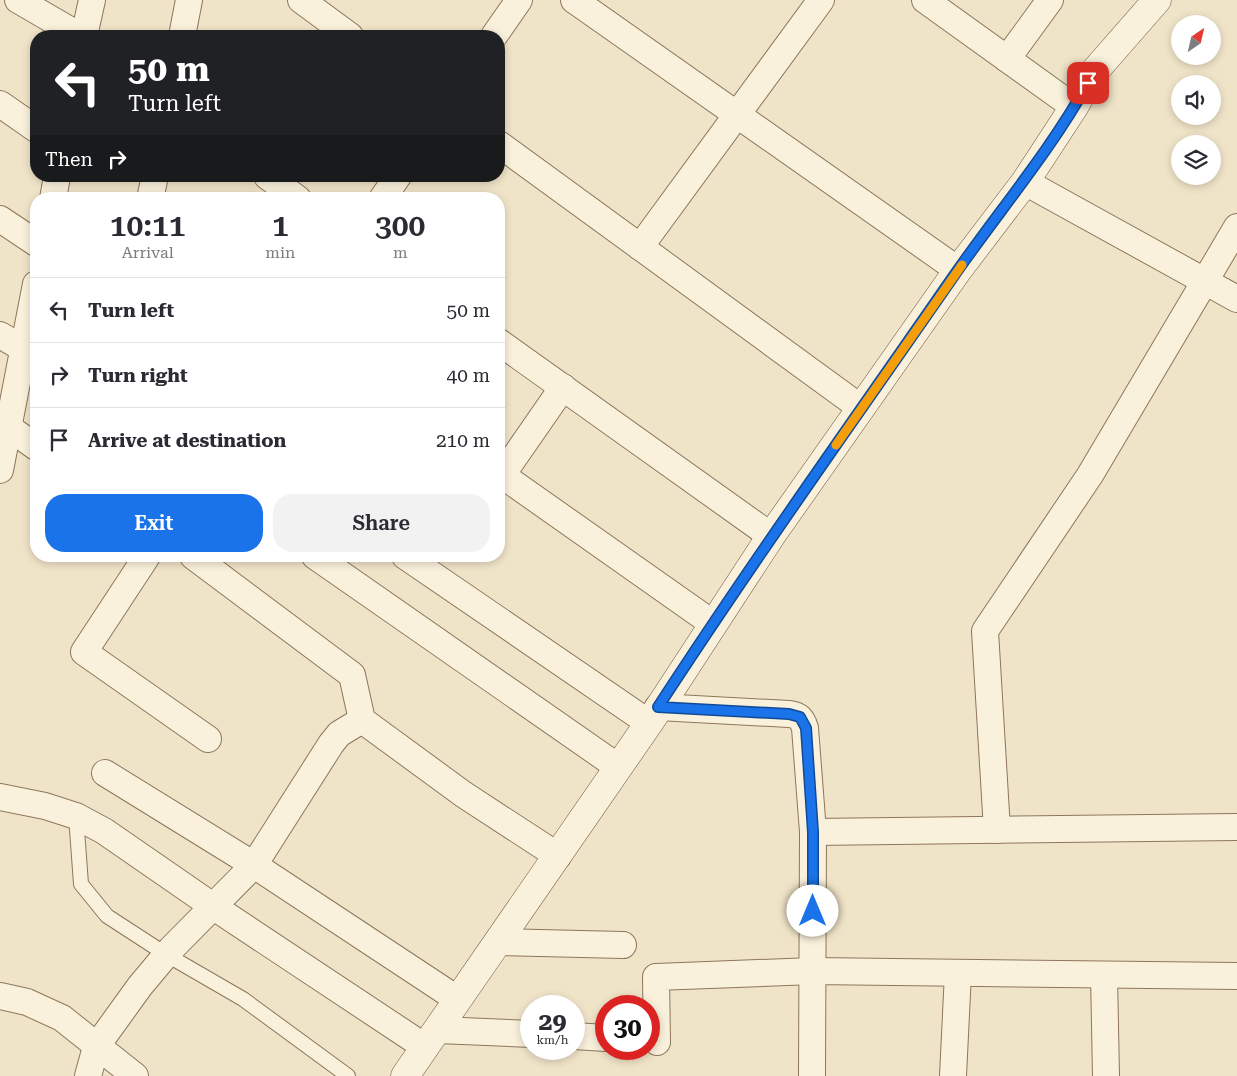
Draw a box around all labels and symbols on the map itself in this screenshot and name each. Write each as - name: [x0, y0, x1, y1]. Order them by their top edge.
- north arrow: [1171, 15, 1221, 65]
- pin: [1067, 62, 1109, 104]
- position arrow: [786, 884, 838, 936]
- speed limit sign: 30: [595, 995, 660, 1060]

